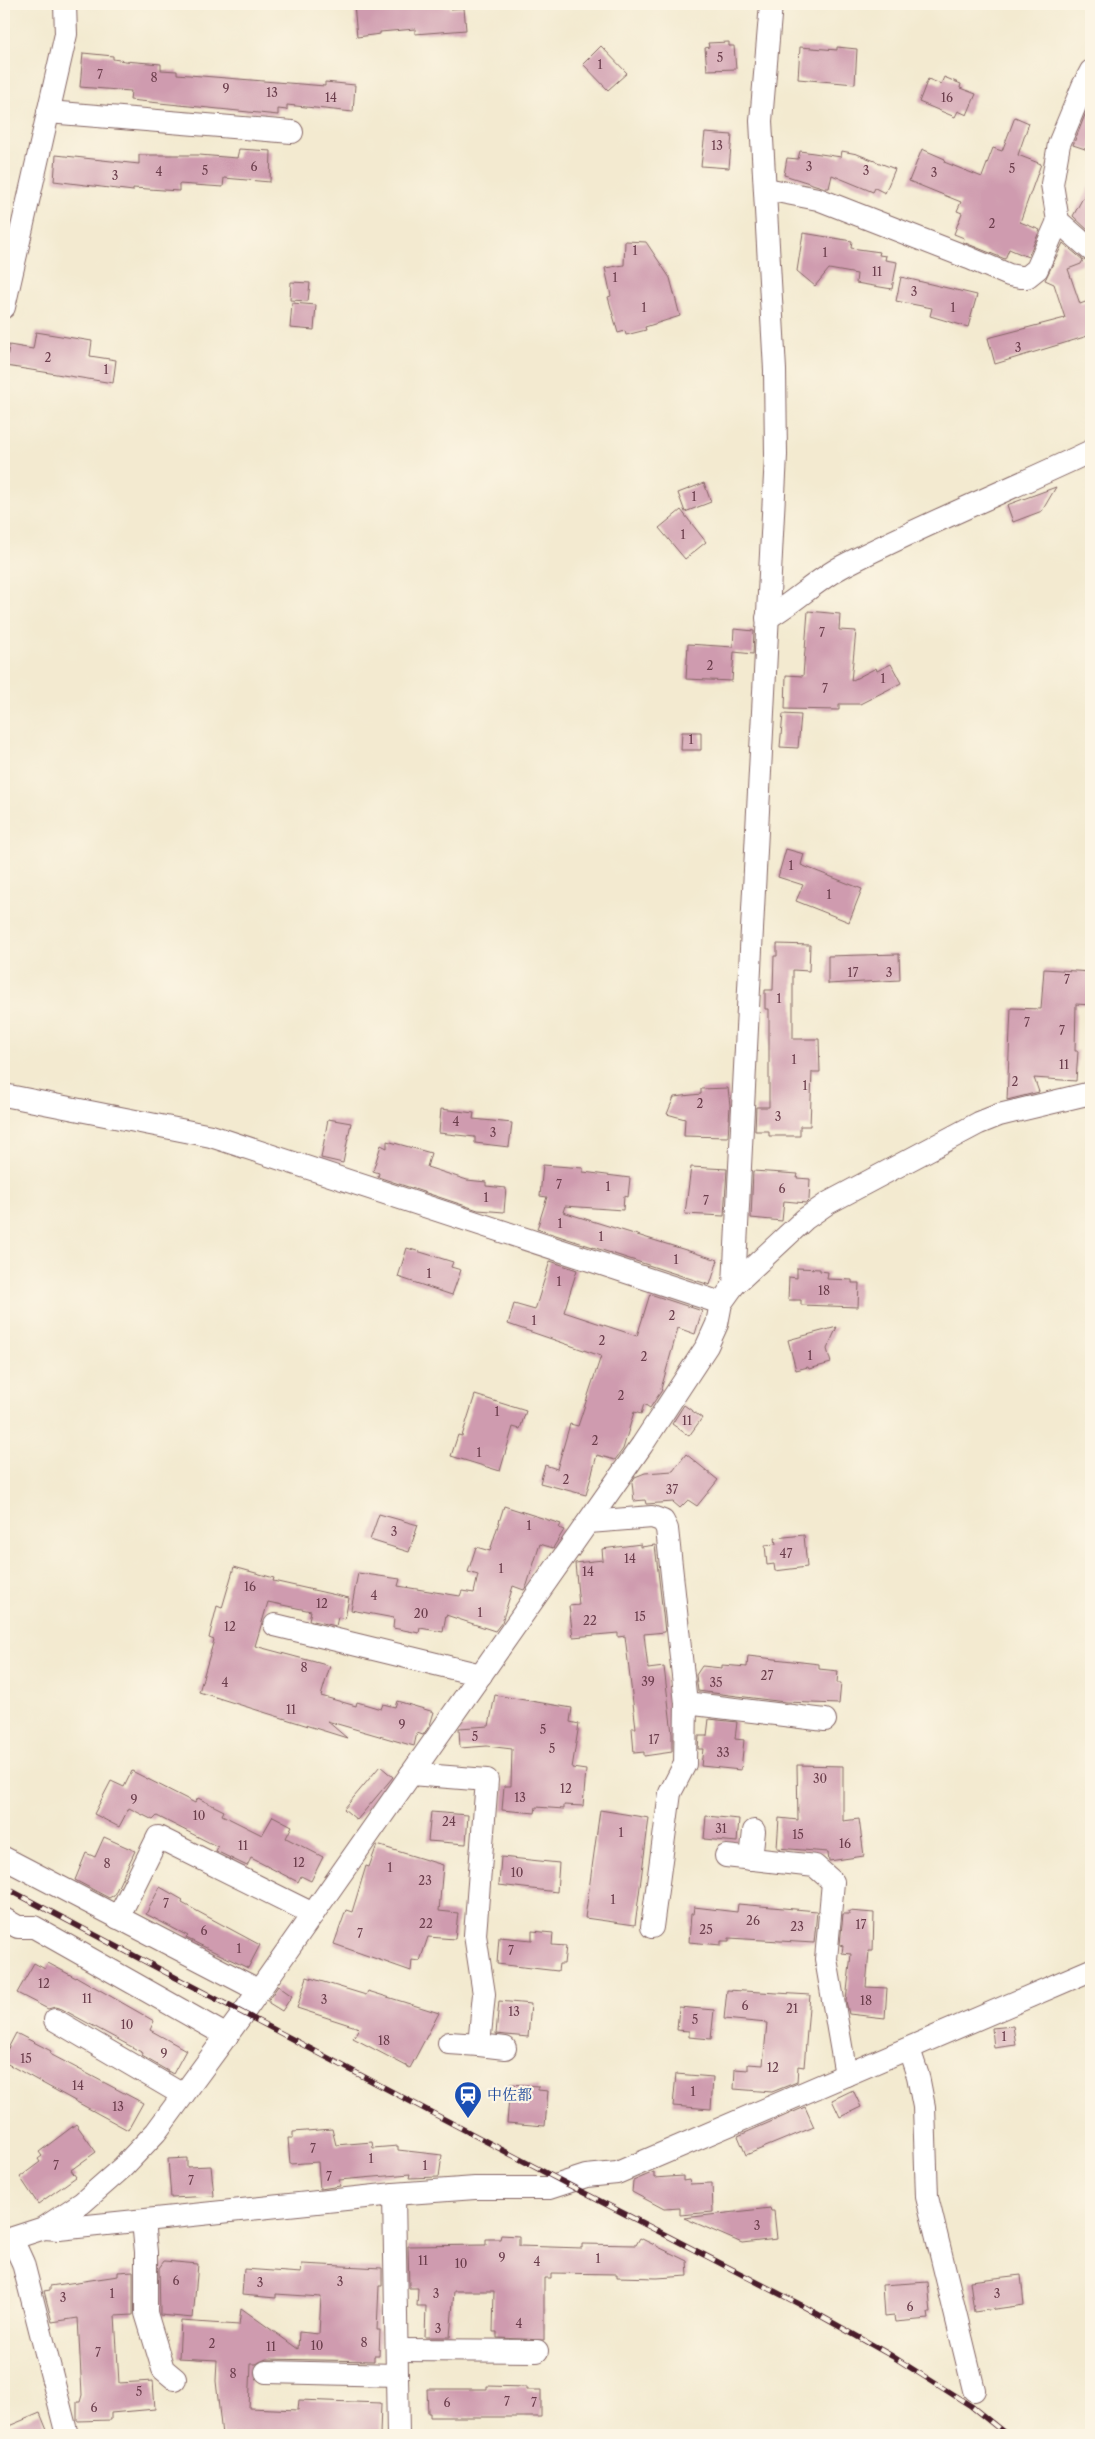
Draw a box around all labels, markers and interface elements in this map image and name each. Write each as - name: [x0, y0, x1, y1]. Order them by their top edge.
- house number: 5: [717, 50, 723, 65]
- house number: 1: [597, 57, 603, 72]
- house number: 7: [97, 67, 103, 82]
- house number: 8: [150, 70, 158, 85]
- house number: 9: [222, 81, 230, 96]
- house number: 13: [266, 85, 278, 100]
- house number: 14: [325, 90, 337, 105]
- house number: 16: [941, 90, 953, 105]
- house number: 13: [711, 138, 723, 153]
- house number: 6: [250, 159, 258, 174]
- house number: 3: [806, 159, 812, 174]
- house number: 5: [1009, 161, 1015, 176]
- house number: 5: [202, 163, 208, 178]
- house number: 3: [863, 163, 869, 178]
- house number: 4: [156, 164, 163, 179]
- house number: 3: [931, 165, 937, 180]
- house number: 3: [112, 168, 118, 183]
- house number: 2: [989, 216, 996, 231]
- house number: 1: [632, 243, 638, 258]
- house number: 1: [822, 245, 828, 260]
- house number: 11: [872, 264, 882, 279]
- house number: 1: [612, 270, 618, 285]
- house number: 3: [911, 284, 917, 299]
- house number: 1: [641, 300, 647, 315]
- house number: 1: [950, 300, 956, 315]
- house number: 3: [1015, 340, 1021, 355]
- house number: 2: [45, 350, 52, 365]
- house number: 1: [103, 362, 109, 377]
- house number: 1: [691, 489, 697, 504]
- house number: 1: [680, 527, 686, 542]
- house number: 7: [819, 625, 825, 640]
- house number: 2: [707, 658, 714, 673]
- house number: 1: [880, 671, 886, 686]
- house number: 7: [822, 681, 828, 696]
- house number: 1: [688, 732, 694, 747]
- house number: 1: [788, 858, 794, 873]
- house number: 1: [826, 887, 832, 902]
- house number: 17: [848, 965, 859, 980]
- house number: 3: [886, 965, 892, 980]
- house number: 7: [1064, 972, 1070, 987]
- house number: 1: [776, 991, 782, 1006]
- house number: 7: [1024, 1015, 1030, 1030]
- house number: 7: [1059, 1023, 1065, 1038]
- house number: 1: [791, 1052, 797, 1067]
- house number: 11: [1059, 1057, 1069, 1072]
- house number: 2: [1012, 1074, 1019, 1089]
- house number: 1: [802, 1078, 808, 1093]
- house number: 2: [697, 1096, 704, 1111]
- house number: 3: [775, 1109, 781, 1124]
- house number: 4: [453, 1114, 460, 1129]
- house number: 3: [490, 1125, 496, 1140]
- house number: 7: [556, 1177, 562, 1192]
- house number: 1: [605, 1179, 611, 1194]
- house number: 6: [778, 1181, 786, 1196]
- house number: 1: [483, 1190, 489, 1205]
- house number: 7: [703, 1193, 709, 1208]
- house number: 1: [557, 1216, 563, 1231]
- house number: 1: [598, 1229, 604, 1244]
- house number: 1: [673, 1252, 679, 1267]
- house number: 1: [426, 1266, 432, 1281]
- house number: 1: [556, 1274, 562, 1289]
- house number: 18: [818, 1283, 830, 1298]
- house number: 2: [669, 1308, 676, 1323]
- house number: 1: [531, 1313, 537, 1328]
- house number: 2: [599, 1333, 606, 1348]
- house number: 1: [807, 1348, 813, 1363]
- house number: 2: [641, 1349, 648, 1364]
- house number: 2: [618, 1388, 625, 1403]
- house number: 1: [494, 1404, 500, 1419]
- house number: 11: [682, 1413, 692, 1428]
- house number: 2: [592, 1433, 599, 1448]
- house number: 1: [476, 1445, 482, 1460]
- house number: 2: [563, 1472, 570, 1487]
- house number: 37: [666, 1482, 678, 1497]
- house number: 1: [526, 1518, 532, 1533]
- house number: 3: [391, 1524, 397, 1539]
- house number: 47: [780, 1546, 793, 1561]
- house number: 14: [624, 1551, 636, 1566]
- house number: 1: [498, 1561, 504, 1576]
- house number: 14: [582, 1564, 594, 1579]
- house number: 16: [244, 1579, 256, 1594]
- house number: 4: [371, 1588, 378, 1603]
- house number: 12: [316, 1596, 328, 1611]
- house number: 1: [477, 1605, 483, 1620]
- house number: 20: [414, 1606, 428, 1621]
- house number: 15: [634, 1609, 646, 1624]
- house number: 22: [583, 1613, 597, 1628]
- house number: 12: [224, 1619, 236, 1634]
- house number: 8: [300, 1660, 308, 1675]
- house number: 27: [761, 1668, 773, 1683]
- house number: 39: [641, 1674, 655, 1689]
- house number: 4: [222, 1675, 229, 1690]
- house number: 35: [709, 1675, 723, 1690]
- house number: 11: [286, 1702, 296, 1717]
- house number: 9: [398, 1717, 406, 1732]
- house number: 5: [540, 1722, 546, 1737]
- house number: 5: [472, 1729, 478, 1744]
- house number: 17: [649, 1732, 660, 1747]
- house number: 5: [549, 1741, 555, 1756]
- house number: 33: [716, 1745, 730, 1760]
- house number: 30: [813, 1771, 827, 1786]
- house number: 12: [560, 1781, 572, 1796]
- house number: 13: [514, 1790, 526, 1805]
- house number: 9: [130, 1792, 138, 1807]
- house number: 10: [193, 1808, 205, 1823]
- house number: 24: [442, 1814, 456, 1829]
- house number: 31: [715, 1821, 727, 1836]
- house number: 1: [618, 1825, 624, 1840]
- house number: 15: [792, 1827, 804, 1842]
- house number: 16: [839, 1836, 851, 1851]
- house number: 11: [238, 1838, 248, 1853]
- house number: 12: [293, 1855, 305, 1870]
- house number: 8: [103, 1856, 111, 1871]
- house number: 1: [387, 1860, 393, 1875]
- house number: 10: [511, 1865, 523, 1880]
- house number: 23: [418, 1873, 432, 1888]
- house number: 1: [610, 1892, 616, 1907]
- house number: 7: [163, 1896, 169, 1911]
- house number: 26: [746, 1913, 760, 1928]
- house number: 22: [419, 1916, 433, 1931]
- house number: 17: [856, 1917, 867, 1932]
- house number: 23: [790, 1919, 804, 1934]
- house number: 25: [699, 1922, 713, 1937]
- house number: 6: [200, 1923, 208, 1938]
- house number: 7: [357, 1926, 363, 1941]
- house number: 1: [236, 1941, 242, 1956]
- house number: 7: [508, 1943, 514, 1958]
- house number: 12: [38, 1976, 50, 1991]
- house number: 11: [82, 1991, 92, 2006]
- house number: 3: [321, 1992, 327, 2007]
- house number: 18: [860, 1993, 872, 2008]
- house number: 6: [741, 1998, 749, 2013]
- house number: 21: [786, 2001, 798, 2016]
- house number: 13: [508, 2004, 520, 2019]
- house number: 5: [692, 2012, 698, 2027]
- house number: 10: [121, 2017, 133, 2032]
- house number: 1: [1001, 2029, 1007, 2044]
- house number: 18: [378, 2033, 390, 2048]
- house number: 9: [160, 2046, 168, 2061]
- house number: 15: [20, 2051, 32, 2066]
- house number: 12: [767, 2060, 779, 2075]
- house number: 14: [72, 2078, 84, 2093]
- station icon: 中佐都: [453, 2080, 483, 2119]
- house number: 1: [690, 2084, 696, 2099]
- place label: 中佐都: [487, 2085, 532, 2104]
- house number: 13: [112, 2099, 124, 2114]
- house number: 7: [310, 2141, 316, 2156]
- house number: 1: [368, 2151, 374, 2166]
- house number: 7: [53, 2158, 59, 2173]
- house number: 1: [422, 2158, 428, 2173]
- house number: 7: [326, 2169, 332, 2184]
- house number: 7: [188, 2173, 194, 2188]
- house number: 3: [754, 2218, 760, 2233]
- house number: 9: [498, 2250, 506, 2265]
- house number: 1: [595, 2251, 601, 2266]
- house number: 11: [418, 2253, 428, 2268]
- house number: 4: [534, 2254, 541, 2269]
- house number: 10: [455, 2256, 467, 2271]
- house number: 6: [172, 2273, 180, 2288]
- house number: 3: [337, 2274, 343, 2289]
- house number: 3: [257, 2275, 263, 2290]
- house number: 1: [109, 2286, 115, 2301]
- house number: 3: [433, 2286, 439, 2301]
- house number: 3: [994, 2286, 1000, 2301]
- house number: 3: [60, 2290, 66, 2305]
- house number: 6: [906, 2299, 914, 2314]
- house number: 4: [516, 2316, 523, 2331]
- house number: 3: [435, 2321, 441, 2336]
- house number: 8: [360, 2335, 368, 2350]
- house number: 2: [209, 2336, 216, 2351]
- house number: 10: [311, 2338, 323, 2353]
- house number: 11: [266, 2339, 276, 2354]
- house number: 7: [95, 2345, 101, 2360]
- house number: 8: [229, 2366, 237, 2381]
- house number: 5: [136, 2384, 142, 2399]
- house number: 7: [504, 2394, 510, 2409]
- house number: 6: [443, 2395, 451, 2410]
- house number: 7: [531, 2395, 537, 2410]
- house number: 6: [90, 2400, 98, 2415]

